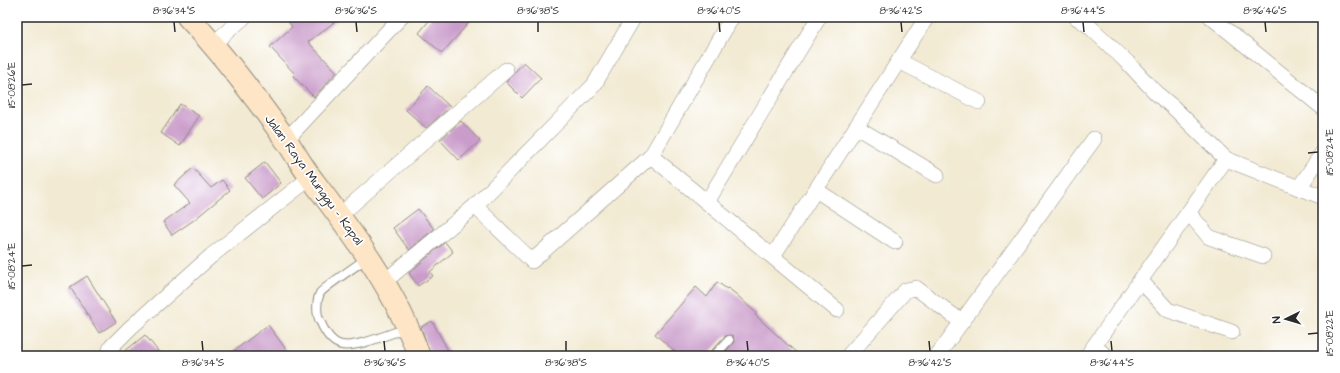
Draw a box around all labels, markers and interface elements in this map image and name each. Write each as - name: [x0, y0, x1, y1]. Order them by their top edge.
- text: 8°36'34"S: [153, 4, 196, 18]
- text: 8°36'36"S: [335, 4, 377, 18]
- text: 8°36'38"S: [517, 4, 560, 18]
- text: 8°36'40"S: [697, 4, 741, 18]
- text: 8°36'42"S: [880, 4, 923, 18]
- text: 8°36'44"S: [1061, 4, 1106, 18]
- text: 8°36'46"S: [1243, 4, 1287, 18]
- text: 115°08'26"E: [5, 62, 19, 108]
- street label: Jalan Raya Munggu - Kapal: [260, 111, 368, 250]
- text: 115°08'24"E: [1323, 128, 1337, 176]
- text: 115°08'24"E: [5, 242, 19, 290]
- north arrow: [1266, 299, 1306, 339]
- text: 115°08'22"E: [1323, 310, 1337, 356]
- text: N: [1269, 316, 1284, 324]
- text: 8°36'34"S: [182, 356, 225, 370]
- text: 8°36'36"S: [364, 356, 406, 370]
- text: 8°36'38"S: [545, 356, 588, 370]
- text: 8°36'40"S: [726, 356, 770, 370]
- text: 8°36'42"S: [909, 356, 952, 370]
- text: 8°36'44"S: [1090, 356, 1135, 370]

